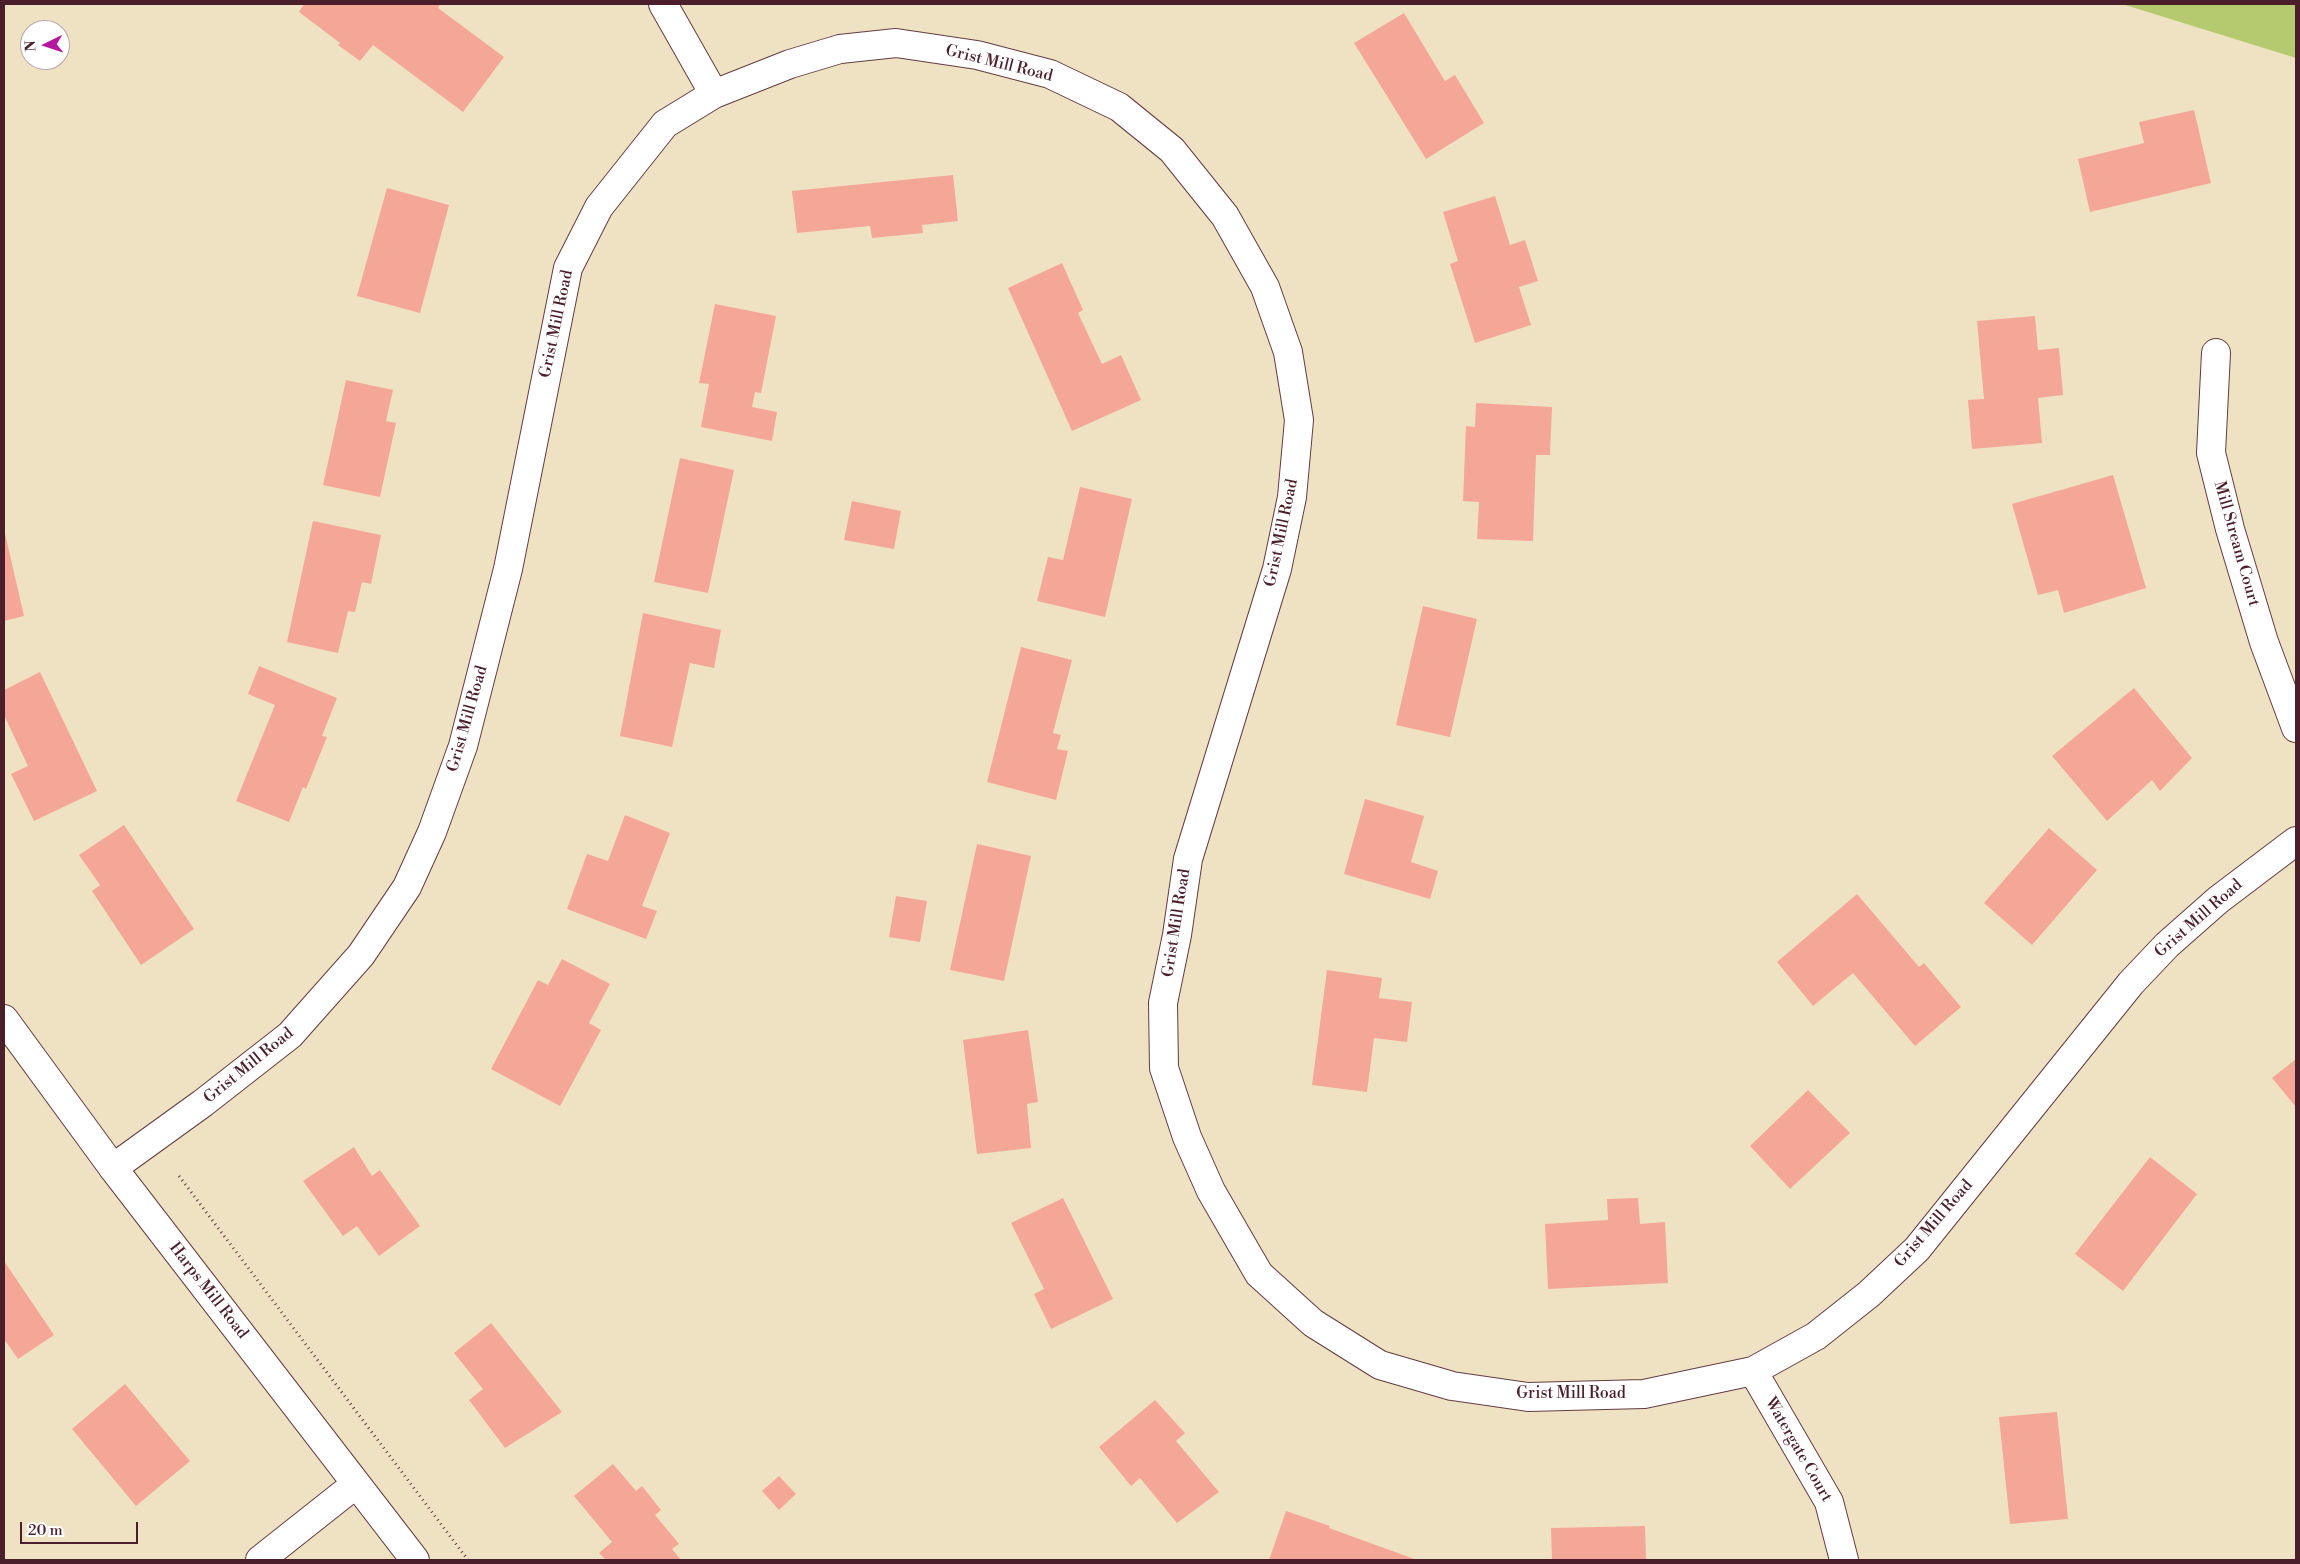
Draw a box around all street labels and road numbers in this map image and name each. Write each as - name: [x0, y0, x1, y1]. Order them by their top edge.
- street label: Grist Mill Road: [943, 41, 1055, 87]
- street label: Grist Mill Road: [536, 268, 578, 380]
- street label: Grist Mill Road: [1261, 477, 1303, 589]
- street label: Mill Stream Court: [2209, 479, 2263, 609]
- street label: Grist Mill Road: [444, 664, 492, 774]
- street label: Grist Mill Road: [1159, 867, 1195, 979]
- street label: Grist Mill Road: [2151, 876, 2247, 962]
- street label: Grist Mill Road: [200, 1024, 298, 1108]
- street label: Grist Mill Road: [1891, 1176, 1977, 1272]
- street label: Harps Mill Road: [164, 1239, 252, 1343]
- street label: Grist Mill Road: [1516, 1384, 1626, 1404]
- street label: Watergate Court: [1760, 1394, 1836, 1506]

